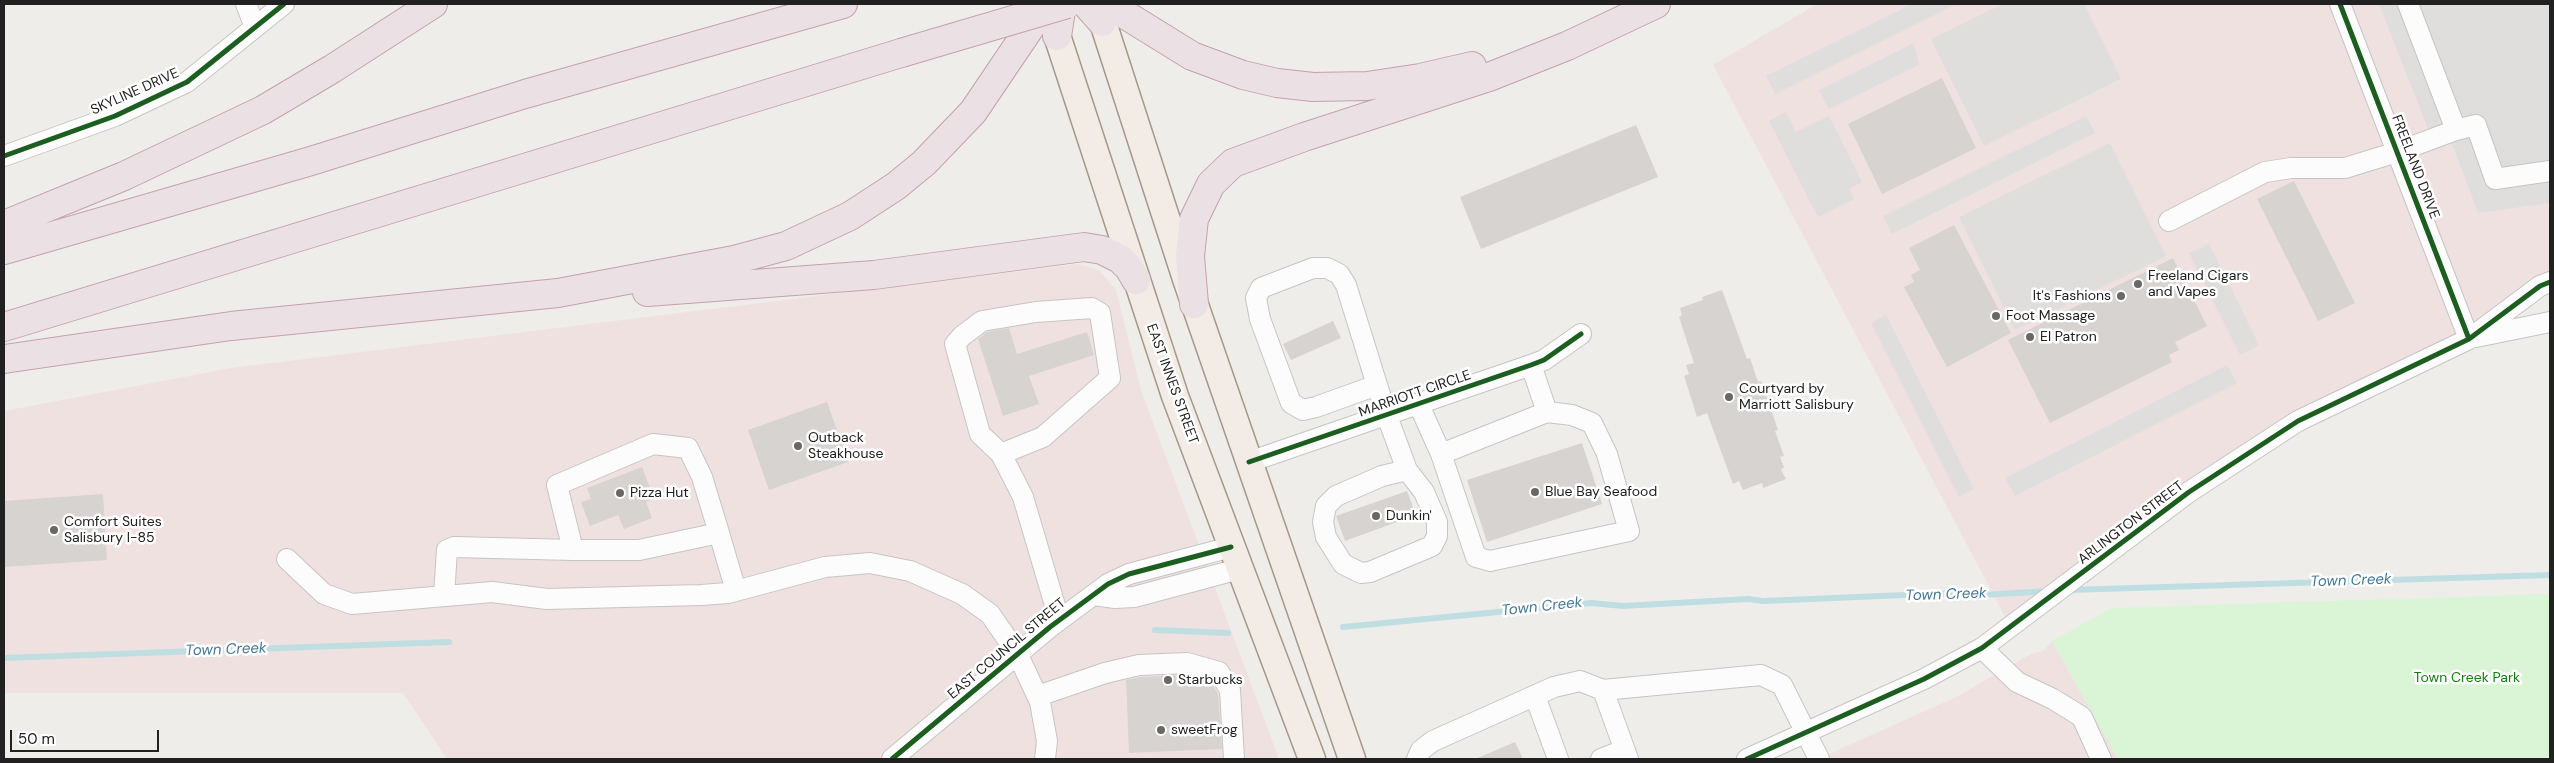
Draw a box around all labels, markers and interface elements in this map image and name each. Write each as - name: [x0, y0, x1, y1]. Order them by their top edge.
- street label: SKYLINE DRIVE: [88, 65, 182, 119]
- street label: FREELAND DRIVE: [2387, 113, 2443, 221]
- place label: Freeland Cigars and Vapes: [2148, 268, 2249, 300]
- marker: Freeland Cigars and Vapes: [2132, 278, 2144, 290]
- place label: It's Fashions: [2033, 288, 2111, 304]
- marker: It's Fashions: [2115, 290, 2127, 302]
- place label: Foot Massage: [2006, 308, 2095, 324]
- marker: Foot Massage: [1990, 310, 2002, 322]
- street label: EAST INNES STREET: [1142, 322, 1202, 446]
- place label: El Patron: [2040, 329, 2097, 345]
- marker: El Patron: [2024, 331, 2036, 343]
- street label: MARRIOTT CIRCLE: [1357, 367, 1473, 421]
- place label: Courtyard by Marriott Salisbury: [1739, 381, 1854, 414]
- marker: Courtyard by Marriott Salisbury: [1723, 391, 1735, 403]
- place label: Outback Steakhouse: [808, 430, 883, 462]
- marker: Outback Steakhouse: [792, 440, 804, 452]
- street label: ARLINGTON STREET: [2075, 478, 2187, 568]
- place label: Blue Bay Seafood: [1545, 484, 1657, 500]
- place label: Pizza Hut: [630, 485, 689, 501]
- marker: Blue Bay Seafood: [1529, 486, 1541, 498]
- marker: Pizza Hut: [614, 487, 626, 499]
- place label: Dunkin': [1386, 508, 1432, 524]
- marker: Dunkin': [1370, 510, 1382, 522]
- place label: Comfort Suites Salisbury I-85: [64, 514, 162, 546]
- marker: Comfort Suites Salisbury I-85: [48, 524, 60, 536]
- water label: Town Creek: [2310, 571, 2392, 591]
- water label: Town Creek: [1905, 585, 1987, 605]
- water label: Town Creek: [1501, 594, 1583, 620]
- street label: EAST COUNCIL STREET: [945, 595, 1069, 703]
- water label: Town Creek: [185, 640, 267, 660]
- park label: Town Creek Park: [2414, 670, 2520, 686]
- place label: Starbucks: [1178, 672, 1243, 688]
- marker: Starbucks: [1162, 674, 1174, 686]
- scale bar: [12, 720, 161, 752]
- place label: sweetFrog: [1171, 722, 1238, 738]
- marker: sweetFrog: [1155, 724, 1167, 736]
- text: 50 m: [18, 729, 55, 749]

